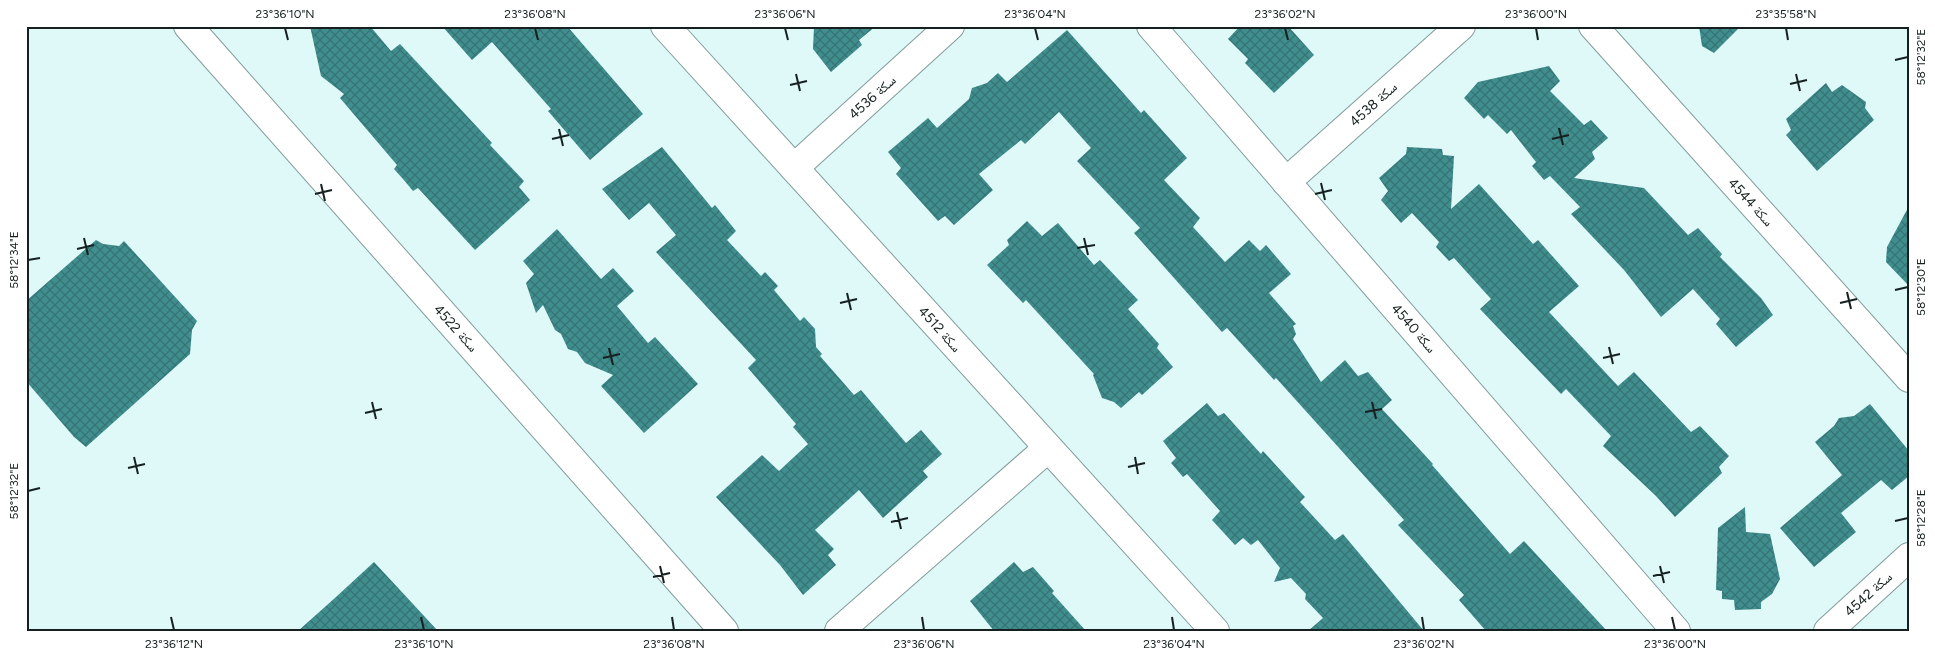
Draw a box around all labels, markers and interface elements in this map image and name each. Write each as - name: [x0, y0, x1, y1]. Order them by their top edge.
- text: 23°36'10"N: [255, 7, 315, 21]
- text: 23°36'08"N: [504, 7, 566, 21]
- text: 23°36'06"N: [755, 7, 816, 21]
- text: 23°36'04"N: [1004, 7, 1066, 21]
- text: 23°36'02"N: [1255, 7, 1315, 21]
- text: 23°36'00"N: [1505, 7, 1567, 21]
- text: 23°35'58"N: [1756, 7, 1816, 21]
- text: 58°12'32"E: [1914, 29, 1928, 85]
- street label: سكة 4536: [845, 72, 899, 123]
- street label: سكة 4538: [1346, 79, 1401, 130]
- street label: سكة 4544: [1724, 175, 1777, 230]
- text: 58°12'34"E: [7, 231, 21, 289]
- text: 58°12'30"E: [1914, 258, 1928, 316]
- street label: سكة 4540: [1388, 300, 1440, 356]
- street label: سكة 4522: [430, 301, 481, 356]
- street label: سكة 4512: [915, 303, 965, 356]
- text: 58°12'32"E: [7, 463, 21, 519]
- text: 58°12'28"E: [1914, 489, 1928, 547]
- street label: سكة 4542: [1841, 568, 1896, 620]
- text: 23°36'12"N: [145, 637, 203, 651]
- text: 23°36'10"N: [394, 637, 454, 651]
- text: 23°36'08"N: [643, 637, 705, 651]
- text: 23°36'06"N: [894, 637, 955, 651]
- text: 23°36'04"N: [1143, 637, 1205, 651]
- text: 23°36'02"N: [1394, 637, 1454, 651]
- text: 23°36'00"N: [1644, 637, 1706, 651]

